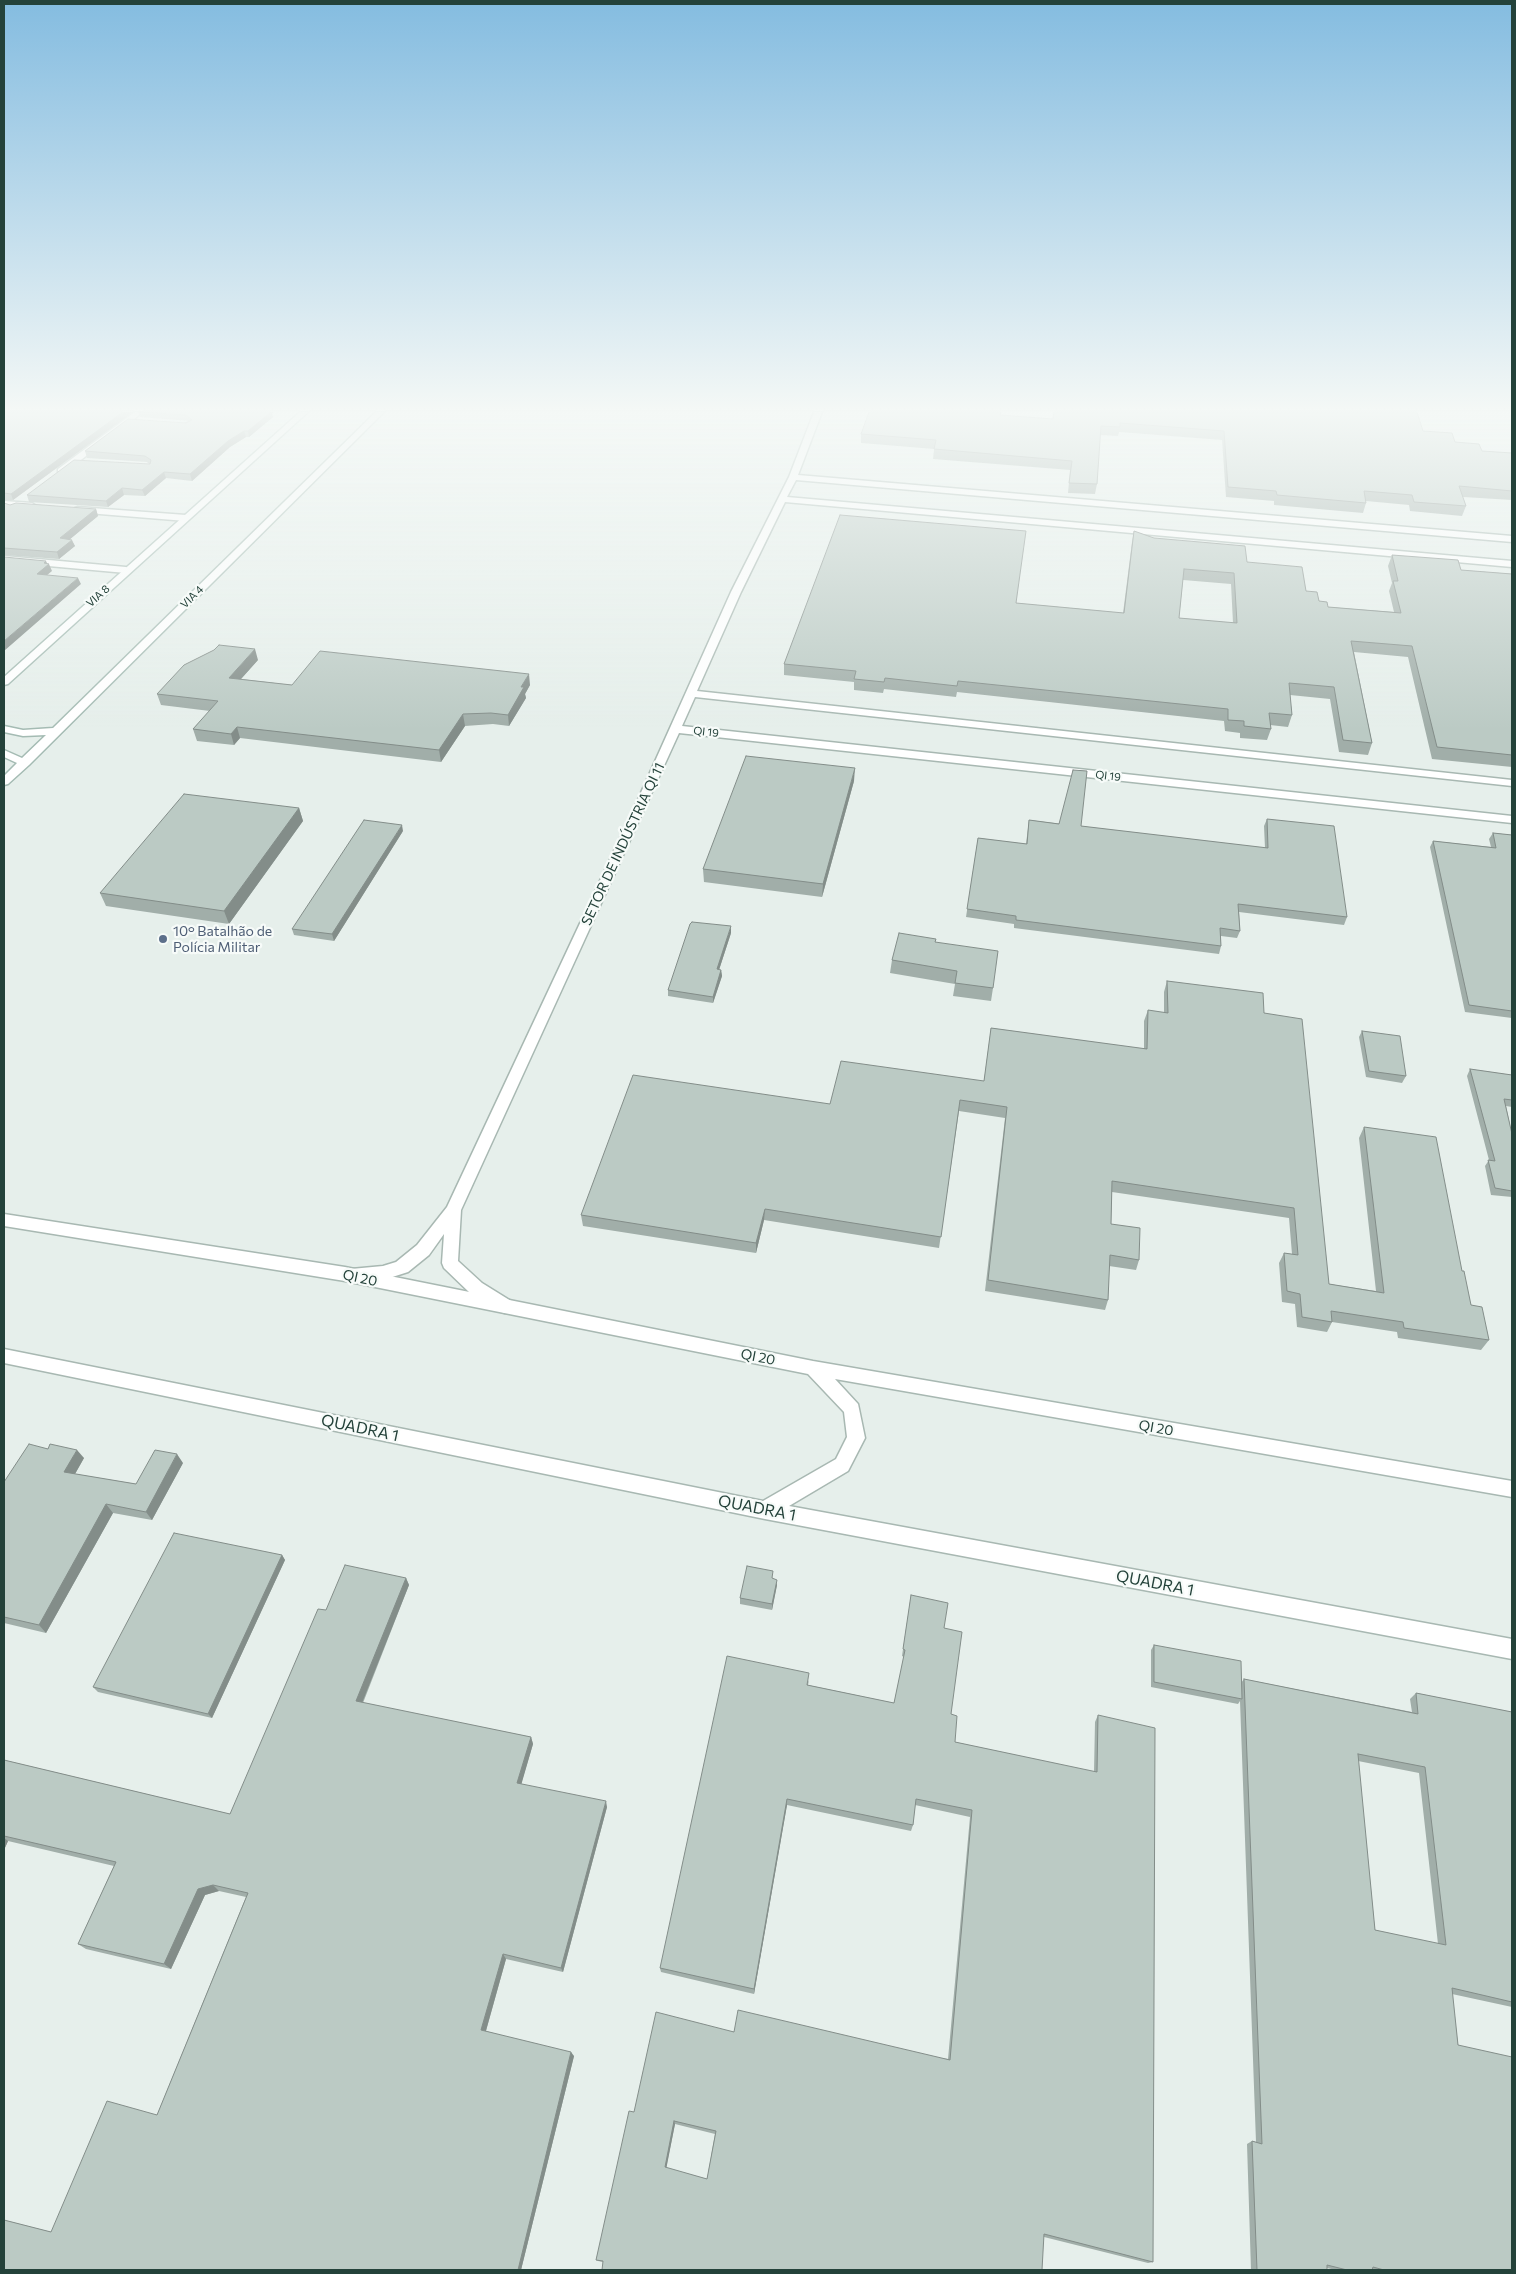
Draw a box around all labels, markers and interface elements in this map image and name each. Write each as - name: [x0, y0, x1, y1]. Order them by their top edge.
- street label: VIA 8: [84, 582, 112, 610]
- street label: VIA 4: [178, 583, 206, 611]
- street label: QI 19: [693, 724, 719, 740]
- street label: SETOR DE INDÚSTRIA QI 11: [578, 760, 668, 928]
- street label: QI 19: [1095, 768, 1121, 784]
- place label: 10° Batalhão de Polícia Militar: [173, 923, 272, 956]
- marker: 10° Batalhão de Polícia Militar: [157, 933, 169, 945]
- street label: QI 20: [341, 1266, 379, 1290]
- street label: QI 20: [739, 1345, 777, 1369]
- street label: QUADRA 1: [319, 1410, 401, 1446]
- street label: QI 20: [1137, 1417, 1175, 1439]
- street label: QUADRA 1: [717, 1491, 797, 1525]
- street label: QUADRA 1: [1115, 1566, 1195, 1600]

